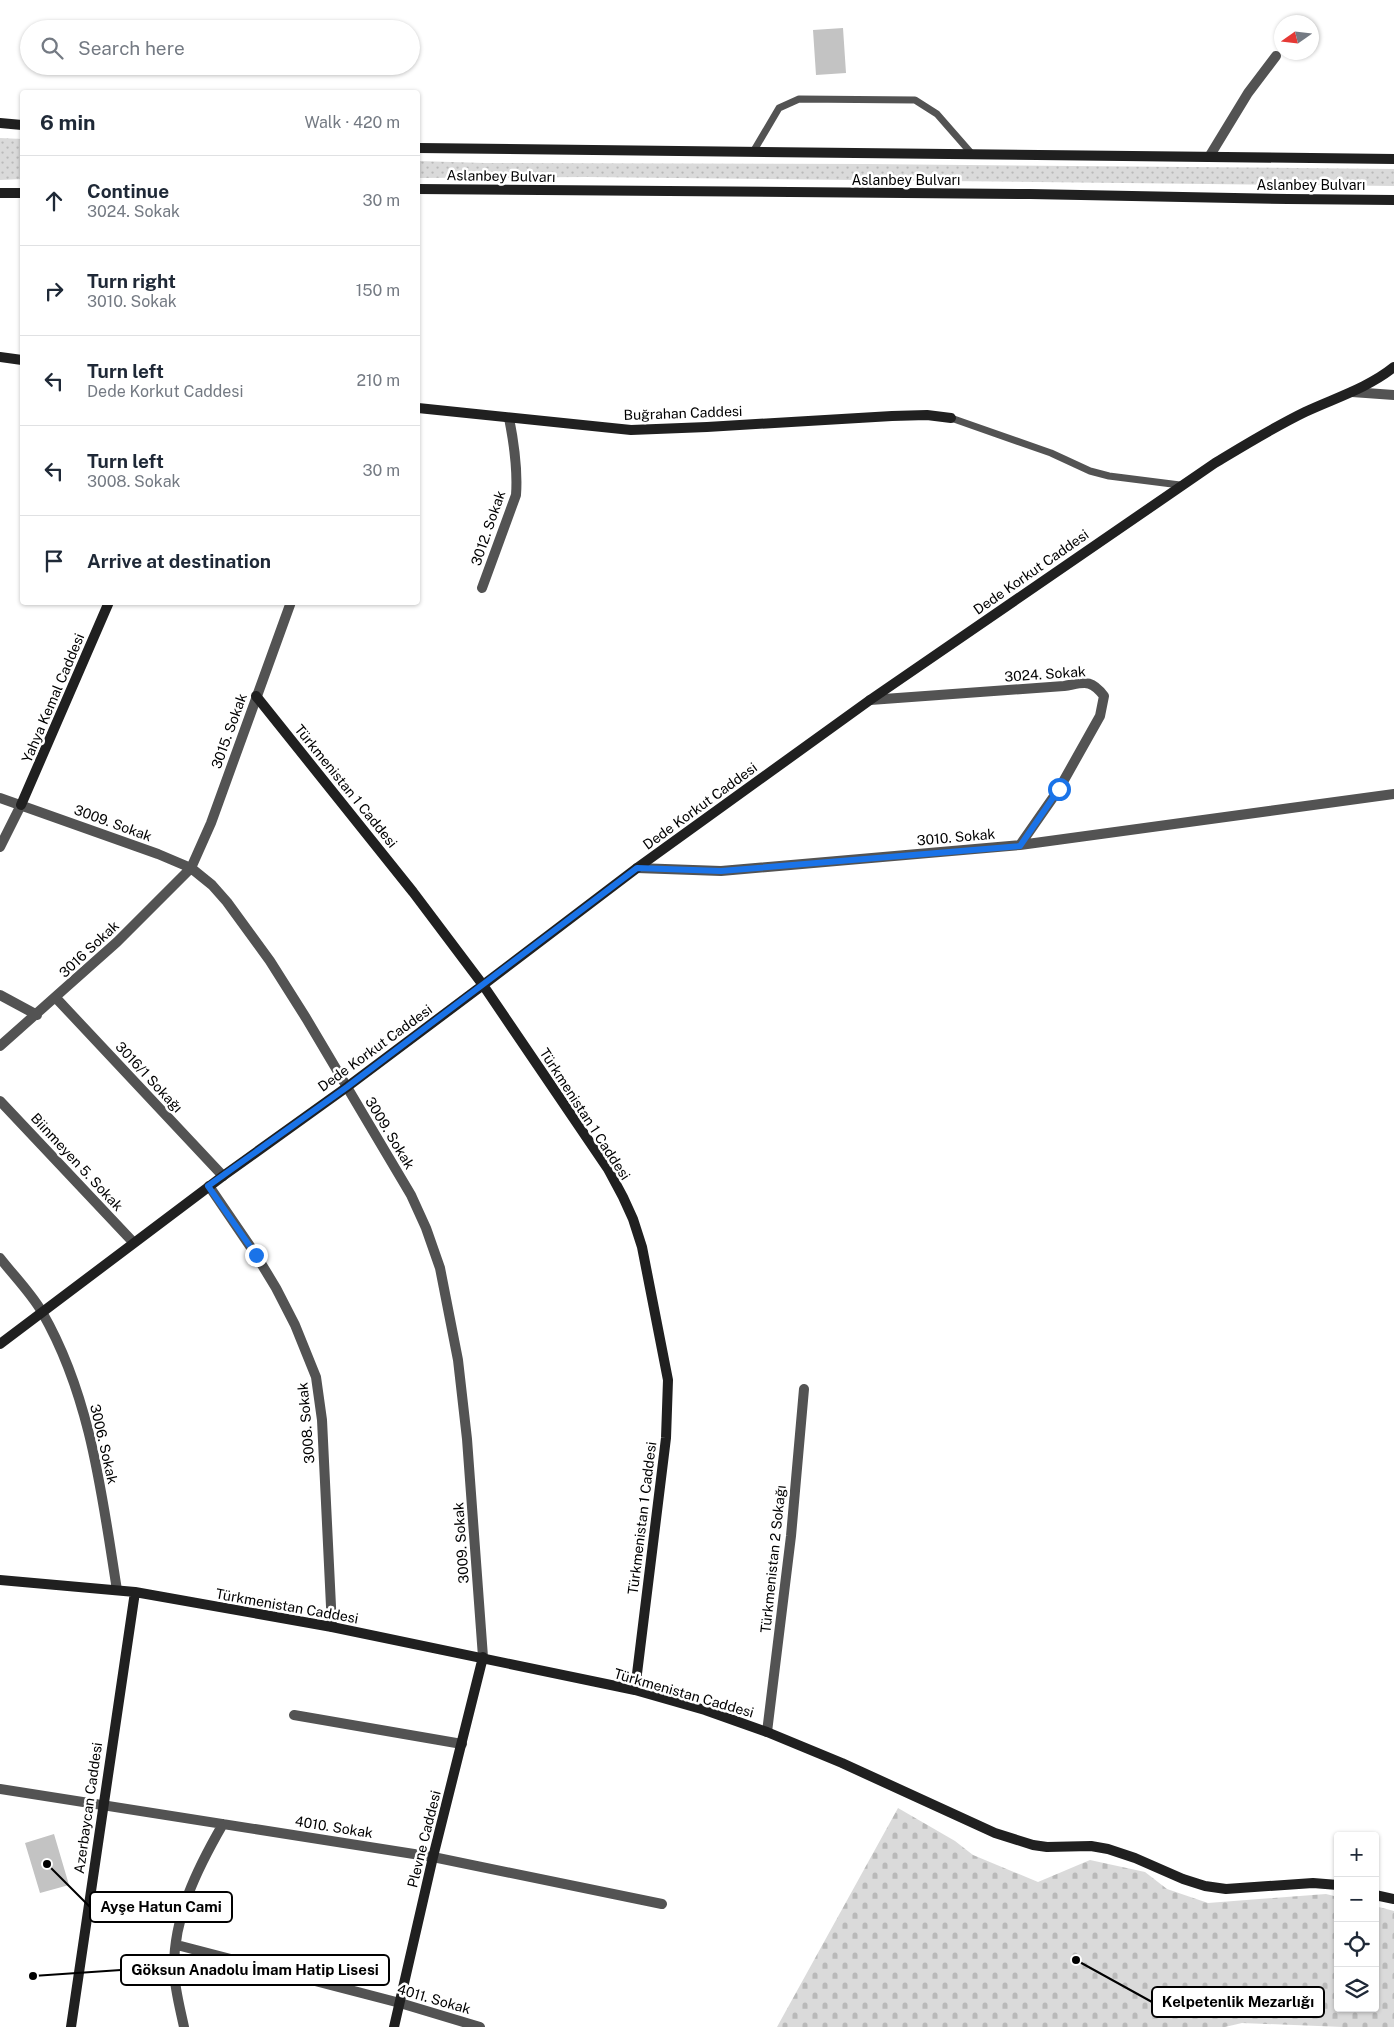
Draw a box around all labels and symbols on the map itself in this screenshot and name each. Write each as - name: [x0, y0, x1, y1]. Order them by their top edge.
- north arrow: [1274, 15, 1319, 60]
- street label: Aslanbey Bulvarı: [446, 167, 556, 185]
- street label: Aslanbey Bulvarı: [852, 172, 960, 188]
- street label: Aslanbey Bulvarı: [1257, 177, 1365, 193]
- street label: Buğrahan Caddesi: [623, 403, 743, 423]
- street label: 3012. Sokak: [468, 488, 508, 568]
- street label: Dede Korkut Caddesi: [970, 526, 1092, 618]
- street label: Yahya Kemal Caddesi: [19, 631, 87, 765]
- street label: 3024. Sokak: [1004, 663, 1086, 685]
- street label: 3015. Sokak: [208, 691, 250, 771]
- street label: Türkmenistan 1 Caddesi: [291, 721, 401, 851]
- street label: Dede Korkut Caddesi: [640, 759, 760, 853]
- route start: [1048, 778, 1071, 801]
- street label: 3009. Sokak: [72, 802, 154, 844]
- street label: 3010. Sokak: [916, 826, 996, 848]
- street label: 3016 Sokak: [56, 917, 122, 981]
- street label: Dede Korkut Caddesi: [315, 1001, 435, 1095]
- street label: 3016/1 Sokağı: [112, 1038, 186, 1116]
- street label: Türkmenistan 1 Caddesi: [536, 1045, 634, 1183]
- street label: 3009. Sokak: [362, 1094, 418, 1172]
- street label: Biinmeyen 5. Sokak: [28, 1110, 126, 1214]
- route end: [245, 1244, 268, 1267]
- street label: 3008. Sokak: [294, 1381, 318, 1464]
- street label: 3006. Sokak: [87, 1403, 121, 1486]
- street label: Türkmenistan 1 Caddesi: [625, 1441, 659, 1595]
- street label: Türkmenistan 2 Sokağı: [757, 1484, 789, 1634]
- street label: 3009. Sokak: [450, 1502, 472, 1584]
- street label: Türkmenistan Caddesi: [214, 1586, 360, 1626]
- street label: Türkmenistan Caddesi: [612, 1665, 756, 1721]
- street label: Azerbaycan Caddesi: [71, 1741, 105, 1875]
- street label: Plevne Caddesi: [404, 1789, 444, 1889]
- street label: 4010. Sokak: [294, 1813, 374, 1841]
- callout: Ayşe Hatun Cami: [90, 1892, 232, 1922]
- text: Ayşe Hatun Cami: [100, 1898, 222, 1915]
- callout: Göksun Anadolu İmam Hatip Lisesi: [121, 1955, 389, 1985]
- text: Göksun Anadolu İmam Hatip Lisesi: [131, 1961, 379, 1978]
- street label: 4011. Sokak: [395, 1981, 473, 2017]
- callout: Kelpetenlik Mezarlığı: [1152, 1987, 1324, 2017]
- text: Kelpetenlik Mezarlığı: [1162, 1993, 1314, 2010]

